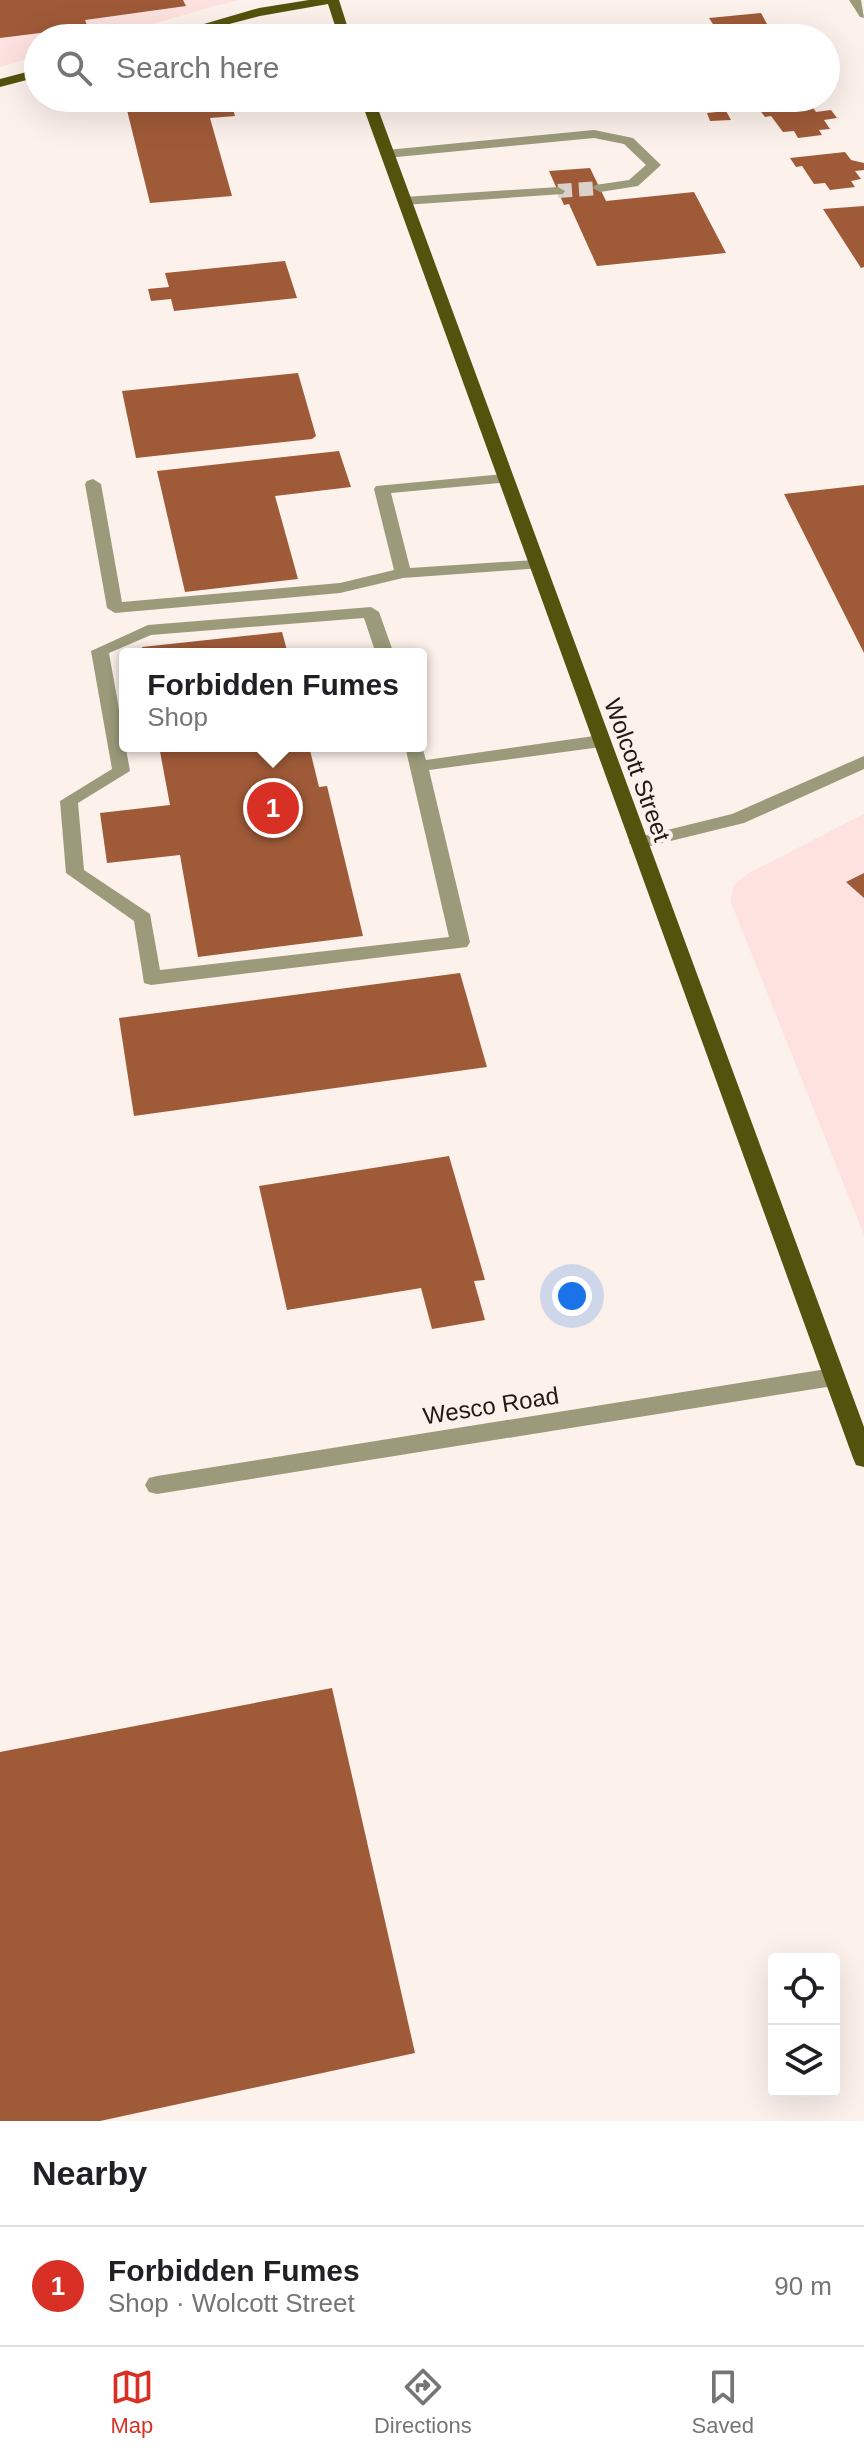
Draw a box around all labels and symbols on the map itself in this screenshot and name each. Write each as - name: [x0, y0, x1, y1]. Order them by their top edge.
- street label: Wolcott Street: [599, 695, 676, 845]
- pin: 1: [247, 778, 299, 838]
- your location: [552, 1276, 592, 1316]
- street label: Wesco Road: [421, 1381, 561, 1430]

